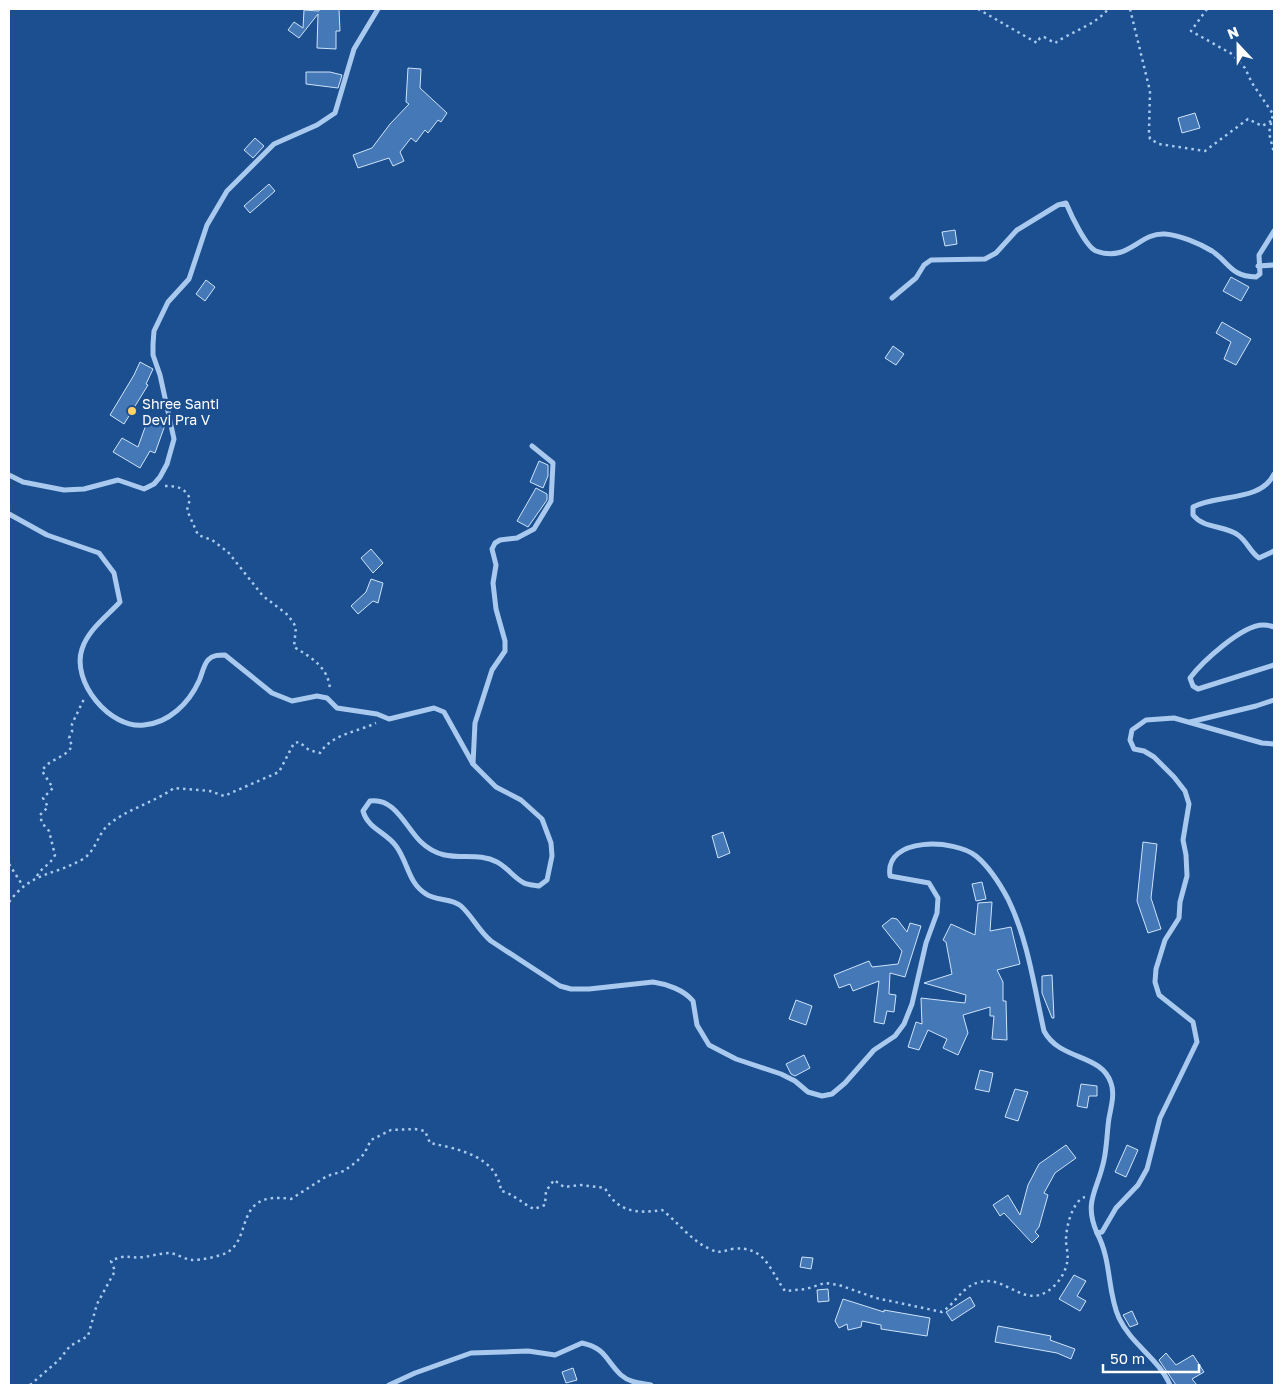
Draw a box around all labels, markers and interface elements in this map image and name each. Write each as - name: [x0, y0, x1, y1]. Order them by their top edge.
- north arrow: [1213, 20, 1263, 70]
- text: N: [1225, 23, 1241, 42]
- place label: Shree Santi Devi Pra V: [142, 395, 219, 428]
- marker: Shree Santi Devi Pra V: [126, 405, 138, 417]
- scale bar: [1103, 1342, 1199, 1374]
- text: 50 m: [1110, 1349, 1145, 1367]

